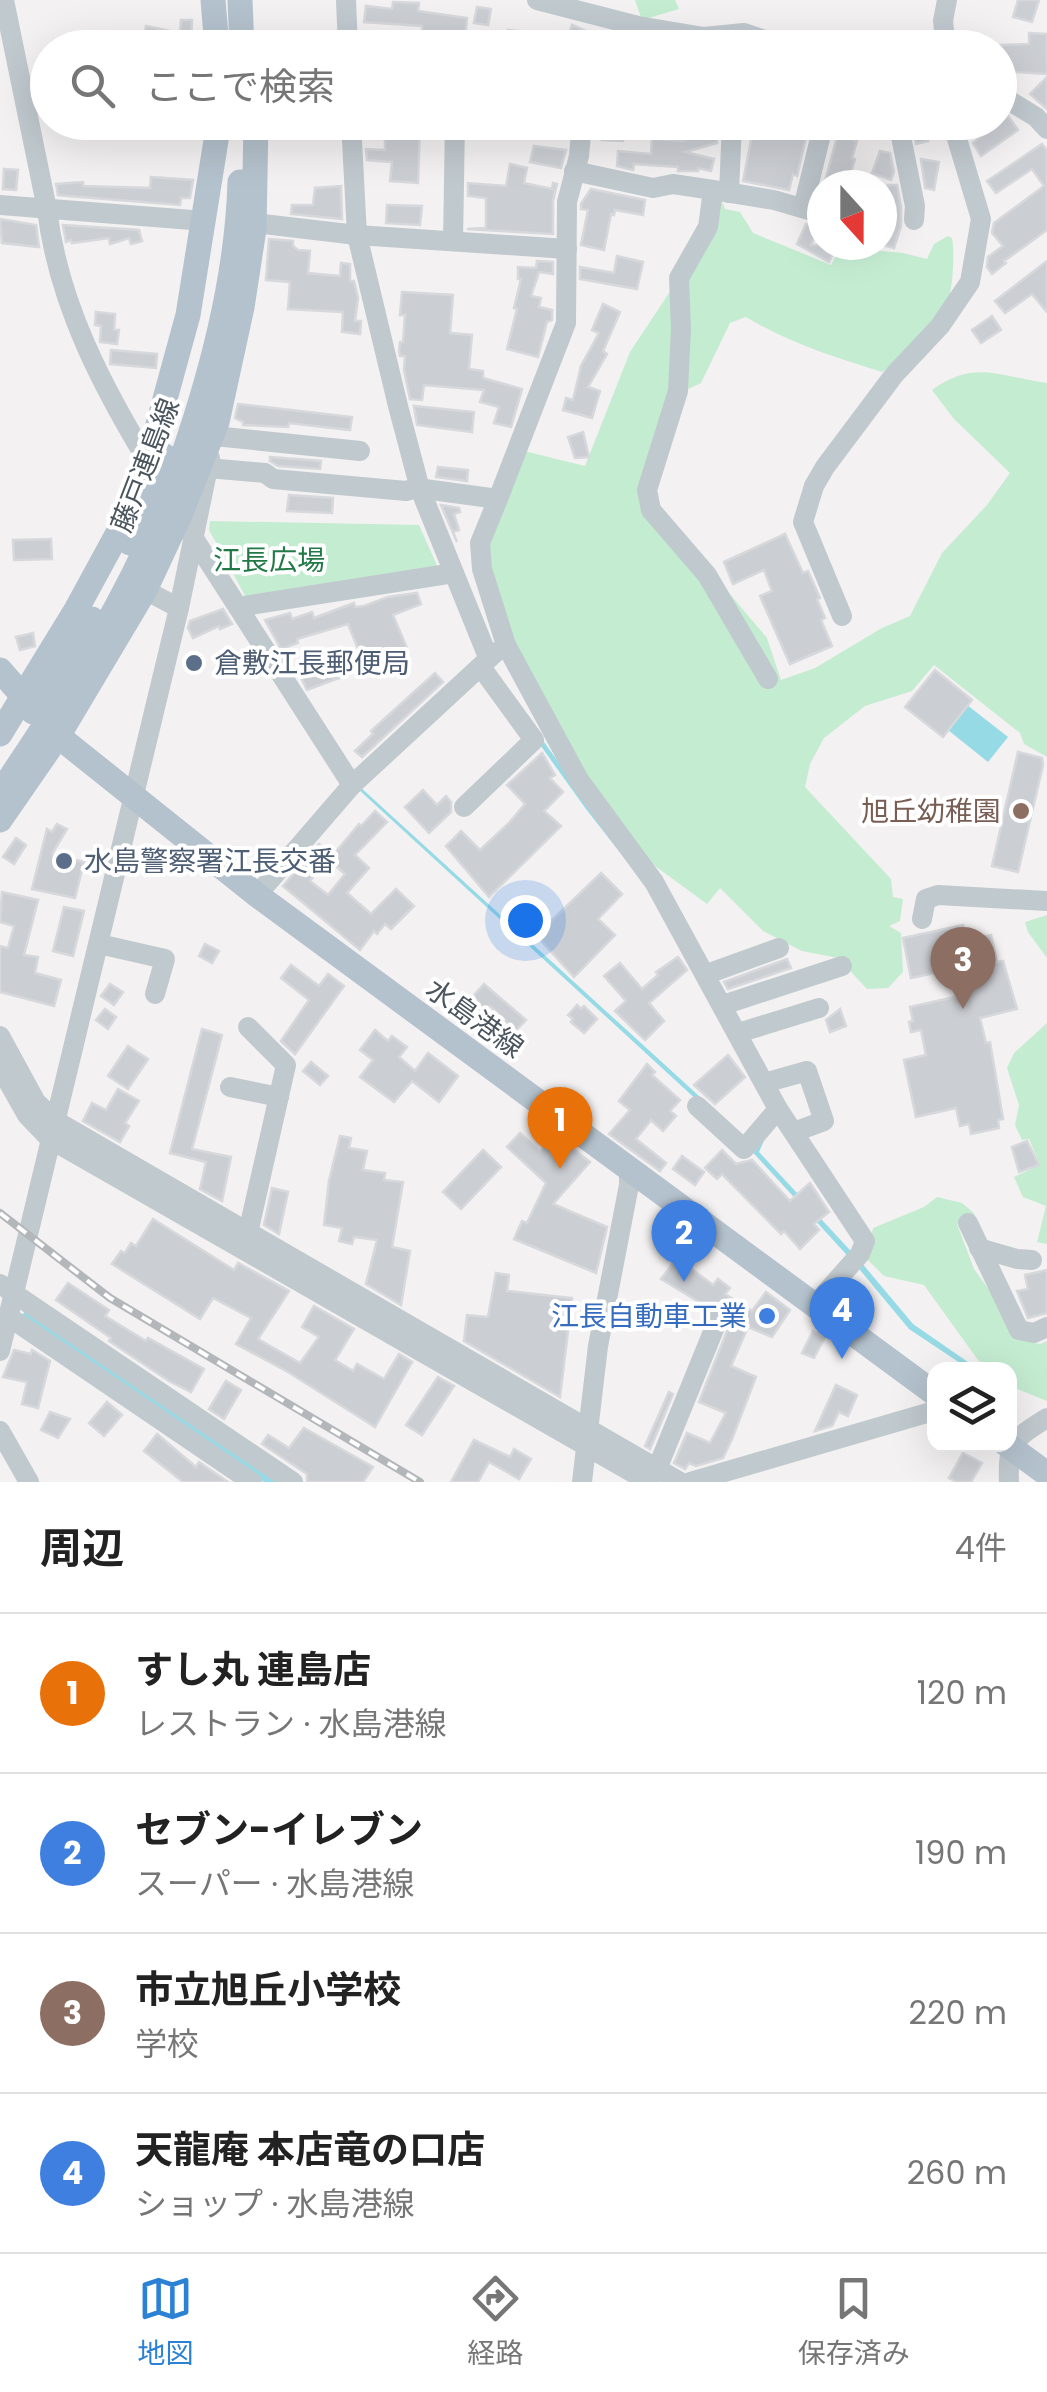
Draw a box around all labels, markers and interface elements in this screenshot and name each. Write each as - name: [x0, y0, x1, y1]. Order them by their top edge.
- search box: [30, 30, 1017, 140]
- icon: search: [65, 58, 120, 113]
- text: ここで検索: [145, 60, 335, 113]
- north arrow: [807, 170, 897, 260]
- street label: 藤戸連島線: [102, 393, 189, 538]
- park label: 江長広場: [213, 541, 325, 580]
- place label: 倉敷江長郵便局: [214, 644, 410, 683]
- marker: 倉敷江長郵便局: [183, 652, 205, 674]
- place label: 旭丘幼稚園: [861, 792, 1001, 831]
- marker: 旭丘幼稚園: [1010, 800, 1032, 822]
- place label: 水島警察署江長交番: [84, 842, 336, 881]
- marker: 水島警察署江長交番: [53, 850, 75, 872]
- your location: [500, 895, 551, 946]
- pin: 3: [930, 926, 996, 1009]
- street label: 水島港線: [418, 970, 531, 1067]
- pin: 1: [528, 1086, 592, 1169]
- pin: 2: [652, 1200, 716, 1282]
- pin: 4: [810, 1276, 874, 1359]
- place label: 江長自動車工業: [551, 1297, 747, 1336]
- marker: 江長自動車工業: [756, 1305, 778, 1327]
- map controls: [927, 1362, 1017, 1452]
- button: layers: [927, 1362, 1017, 1452]
- text: 周辺: [40, 1519, 124, 1578]
- text: 4件: [955, 1525, 1007, 1570]
- text: すし丸 連島店: [135, 1643, 371, 1696]
- text: 1: [66, 1670, 79, 1715]
- text: 120 m: [917, 1670, 1007, 1715]
- text: レストラン · 水島港線: [135, 1701, 447, 1746]
- text: セブン-イレブン: [135, 1803, 423, 1856]
- text: 2: [63, 1830, 82, 1875]
- text: 190 m: [915, 1830, 1007, 1875]
- text: スーパー · 水島港線: [135, 1861, 415, 1906]
- text: 市立旭丘小学校: [135, 1963, 401, 2016]
- text: 3: [63, 1990, 82, 2035]
- text: 220 m: [909, 1990, 1007, 2035]
- text: 学校: [135, 2021, 199, 2066]
- text: 天龍庵 本店竜の口店: [135, 2123, 485, 2176]
- text: 4: [62, 2150, 83, 2195]
- text: 260 m: [907, 2150, 1007, 2195]
- text: ショップ · 水島港線: [135, 2181, 415, 2226]
- tab: 地図: [137, 2271, 193, 2375]
- tab: 経路: [467, 2271, 524, 2375]
- tab: 保存済み: [798, 2271, 910, 2375]

